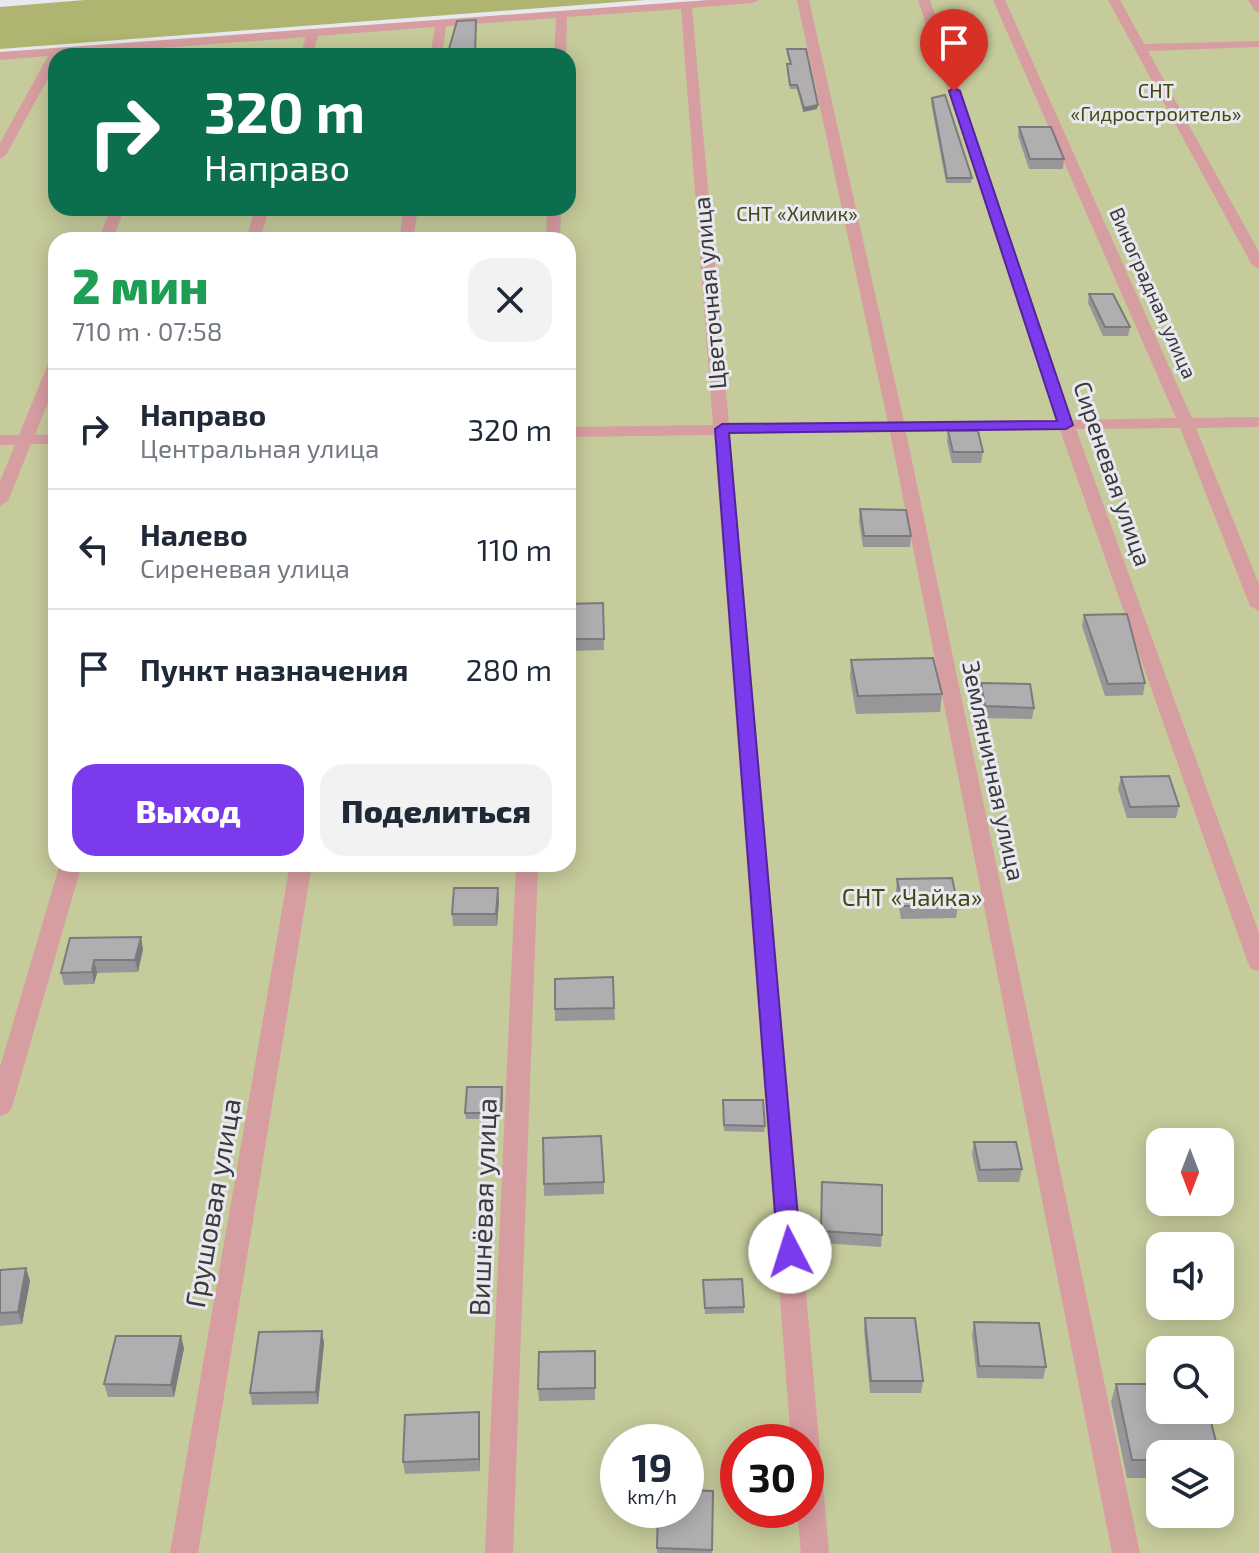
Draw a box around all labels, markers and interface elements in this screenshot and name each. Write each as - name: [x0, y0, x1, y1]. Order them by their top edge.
- pin: [920, 9, 988, 91]
- icon: arrive: [932, 21, 976, 65]
- text: 320 m: [204, 77, 365, 144]
- park label: СНТ «Гидростроитель»: [1071, 78, 1241, 125]
- icon: right: [72, 80, 176, 184]
- text: Направо: [204, 145, 350, 188]
- street label: Цветочная улица: [686, 196, 732, 391]
- park label: СНТ «Химик»: [736, 201, 858, 225]
- street label: Виноградная улица: [1104, 203, 1202, 382]
- text: 2 мин: [72, 256, 209, 314]
- button: close: [468, 258, 552, 342]
- text: 710 m · 07:58: [72, 315, 223, 346]
- street label: Сиреневая улица: [1067, 377, 1159, 570]
- text: Направо: [140, 396, 266, 432]
- icon: right: [72, 407, 116, 451]
- text: 320 m: [467, 411, 552, 447]
- text: Центральная улица: [140, 432, 379, 463]
- text: Налево: [140, 516, 248, 552]
- icon: left: [72, 527, 116, 571]
- text: 110 m: [477, 531, 552, 567]
- text: Сиреневая улица: [140, 552, 350, 583]
- icon: arrive: [72, 647, 116, 691]
- text: Пункт назначения: [140, 651, 408, 687]
- text: 280 m: [466, 651, 552, 687]
- street label: Земляничная улица: [956, 658, 1032, 884]
- button: Выход: [72, 764, 304, 856]
- button: Поделиться: [320, 764, 552, 856]
- park label: СНТ «Чайка»: [842, 882, 982, 911]
- street label: Грушовая улица: [177, 1096, 247, 1310]
- street label: Вишнёвая улица: [461, 1097, 503, 1317]
- north arrow: [1146, 1128, 1234, 1216]
- map controls: [1146, 1128, 1234, 1528]
- position arrow: [748, 1210, 832, 1294]
- button: sound: [1146, 1232, 1234, 1320]
- button: search: [1146, 1336, 1234, 1424]
- speed limit sign: 30: [720, 1424, 824, 1528]
- button: layers: [1146, 1440, 1234, 1528]
- text: 19: [632, 1442, 672, 1490]
- text: km/h: [627, 1484, 677, 1508]

